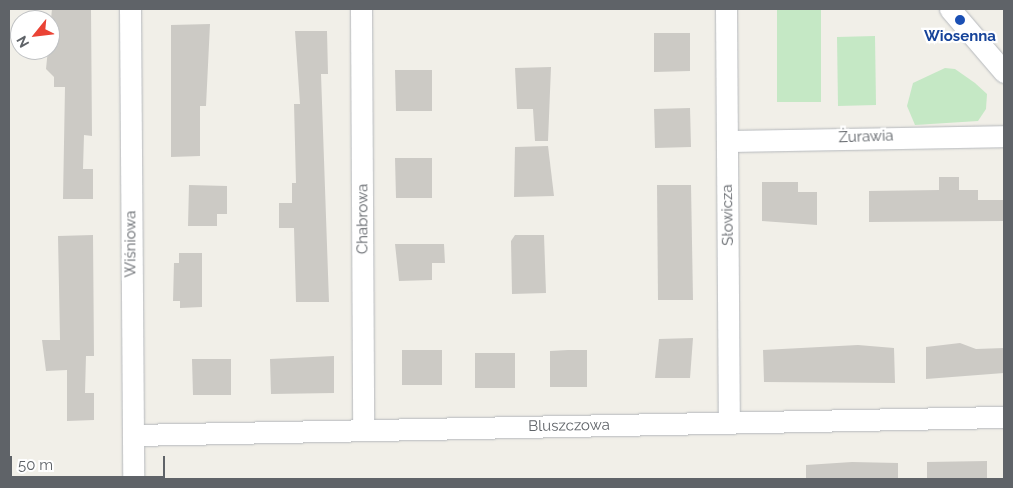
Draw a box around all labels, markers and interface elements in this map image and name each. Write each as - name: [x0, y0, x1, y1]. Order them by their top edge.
- north arrow: [10, 10, 60, 60]
- marker: Wiosenna: [954, 14, 966, 26]
- place label: Wiosenna: [924, 28, 996, 46]
- text: N: [13, 33, 32, 50]
- street label: Żurawia: [838, 127, 894, 147]
- street label: Chabrowa: [354, 184, 372, 254]
- street label: Słowicza: [718, 184, 738, 246]
- street label: Wiśniowa: [122, 210, 140, 278]
- street label: Bluszczowa: [528, 416, 610, 436]
- scale bar: [12, 446, 168, 478]
- text: 50 m: [18, 456, 53, 474]

